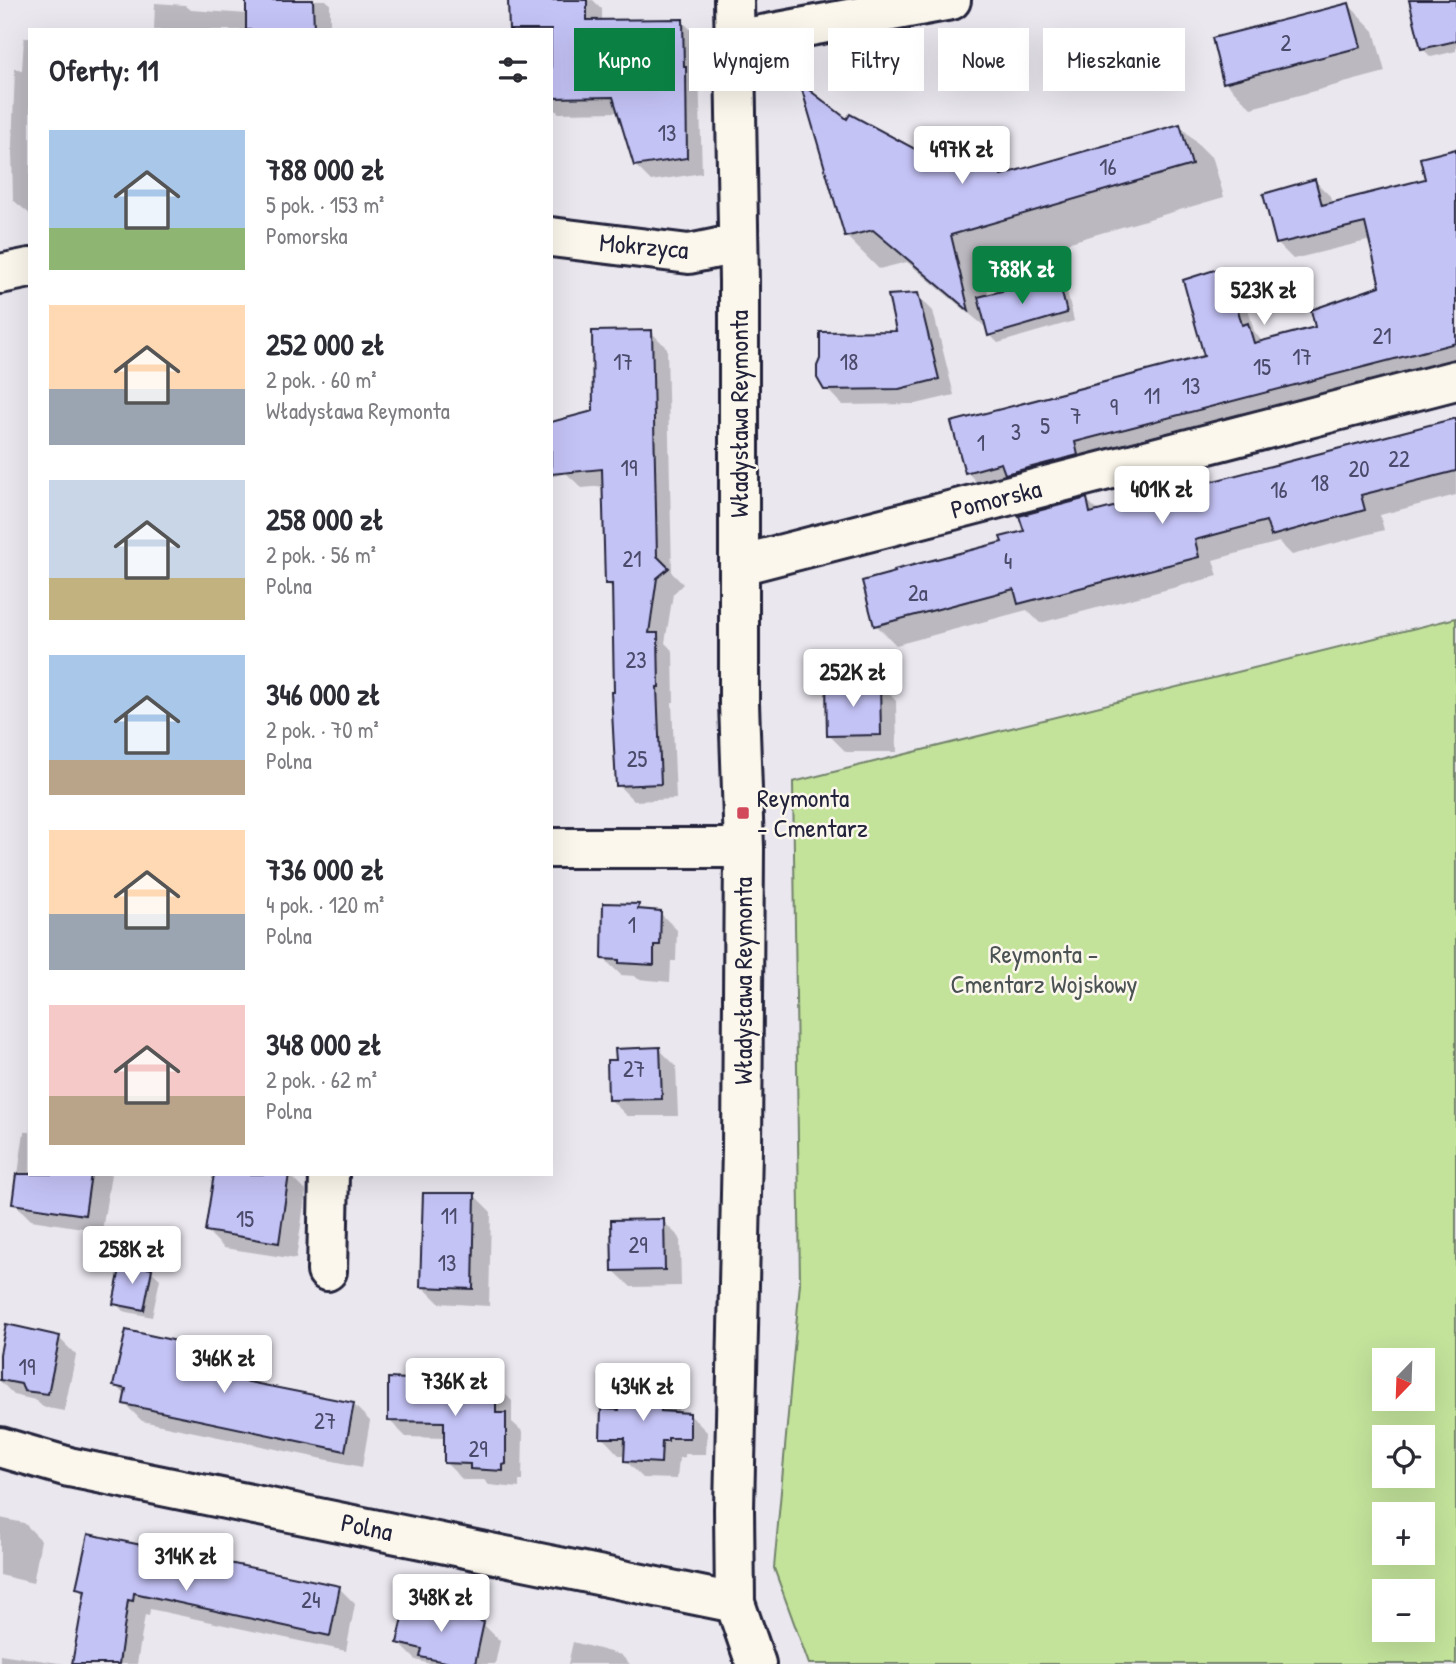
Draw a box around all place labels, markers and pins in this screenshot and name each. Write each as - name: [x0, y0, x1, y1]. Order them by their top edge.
- pin: 497K zł: [897, 127, 1027, 186]
- pin: 788K zł: [957, 246, 1087, 306]
- pin: 523K zł: [1199, 268, 1329, 327]
- pin: 401K zł: [1097, 466, 1227, 526]
- pin: 252K zł: [788, 650, 918, 709]
- place label: Reymonta - Cmentarz: [757, 780, 868, 845]
- marker: Reymonta - Cmentarz: [735, 805, 751, 821]
- pin: 258K zł: [67, 1226, 197, 1286]
- pin: 346K zł: [159, 1336, 289, 1395]
- pin: 736K zł: [390, 1358, 520, 1418]
- pin: 434K zł: [578, 1364, 708, 1423]
- pin: 314K zł: [121, 1534, 251, 1593]
- pin: 348K zł: [376, 1574, 506, 1634]

